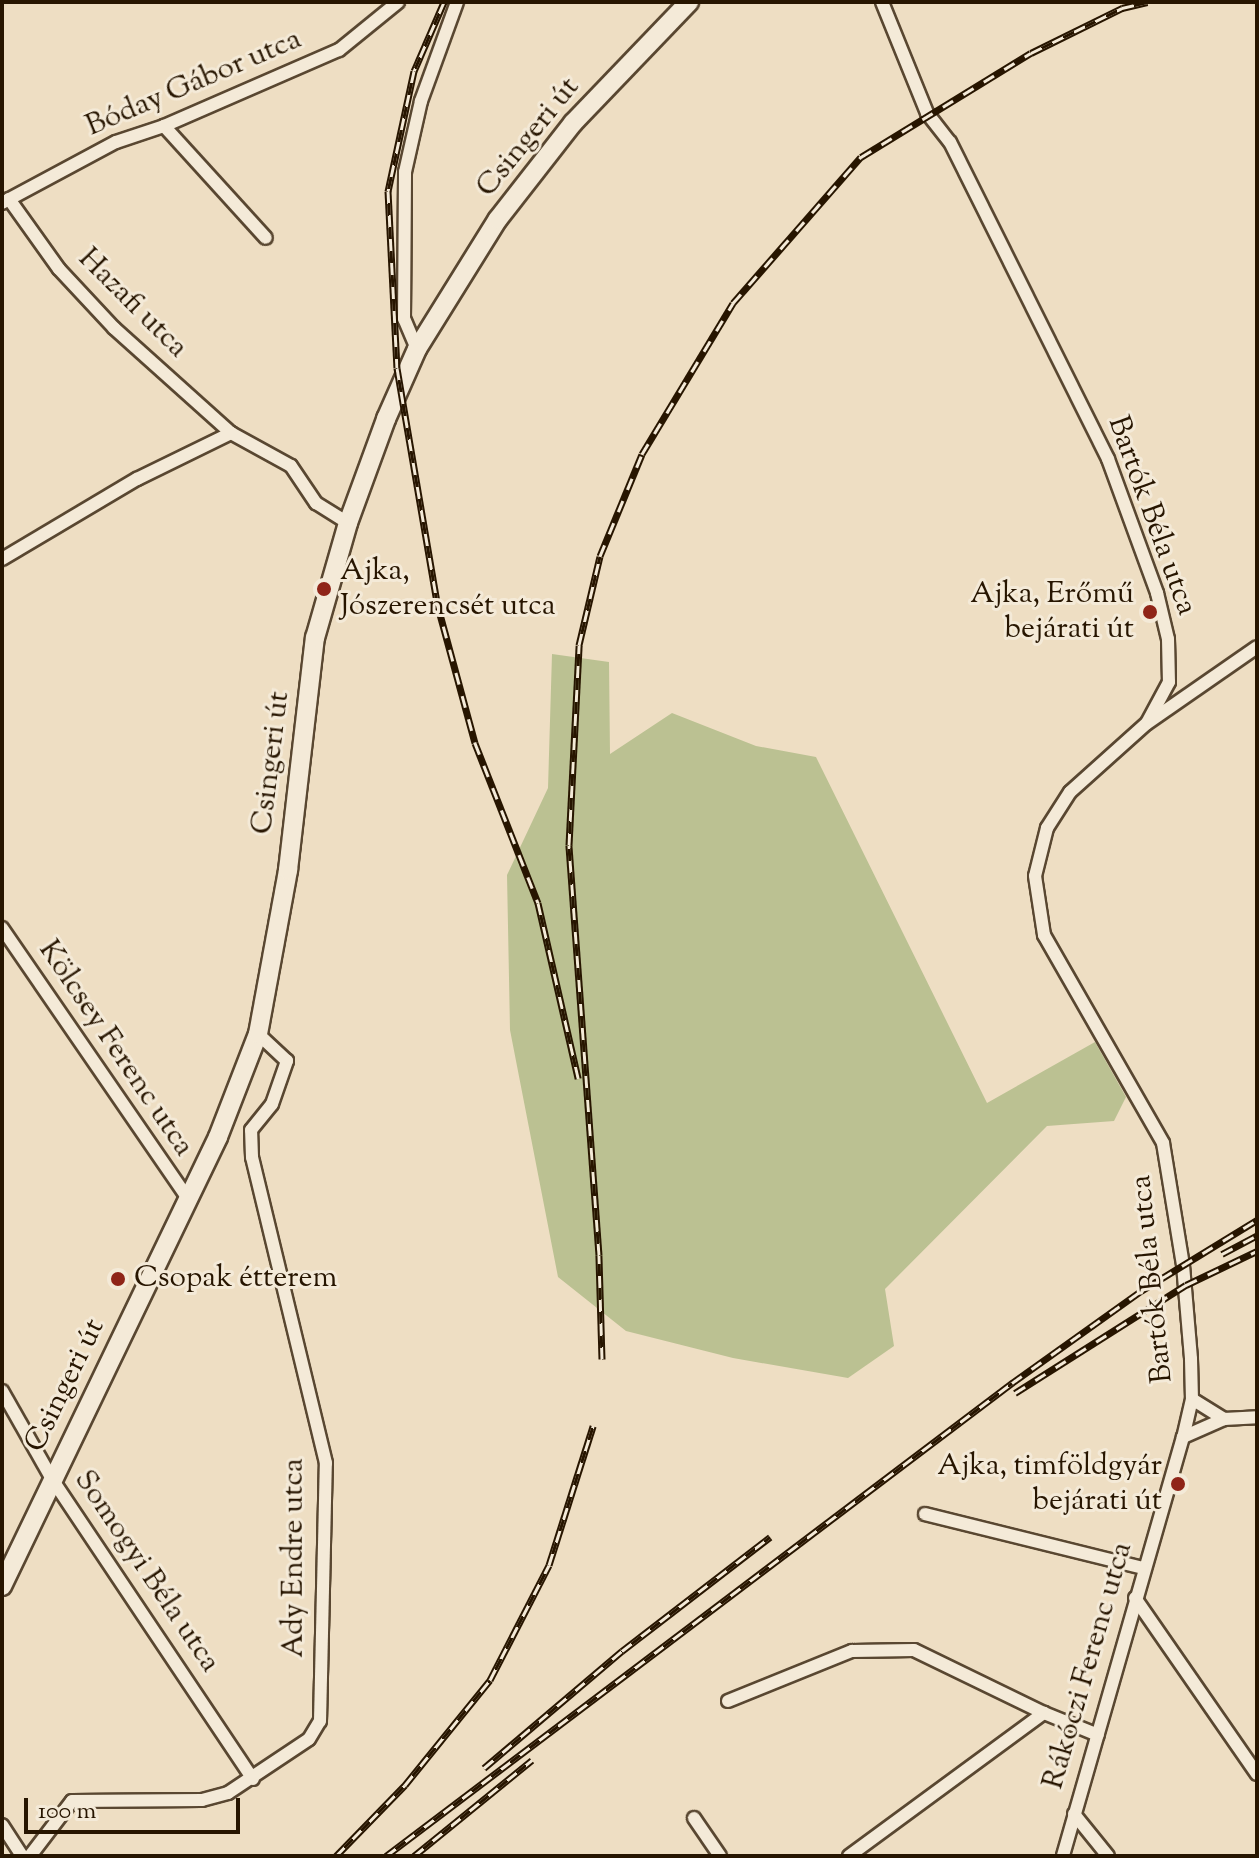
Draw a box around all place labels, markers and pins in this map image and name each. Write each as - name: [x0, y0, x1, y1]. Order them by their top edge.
- place label: Ajka, Jószerencsét utca: [340, 554, 556, 624]
- place label: Ajka, Erőmű bejárati út: [970, 577, 1134, 648]
- marker: Ajka, Jószerencsét utca: [315, 580, 333, 598]
- marker: Ajka, Erőmű bejárati út: [1141, 603, 1159, 621]
- place label: Csopak étterem: [134, 1261, 337, 1297]
- marker: Csopak étterem: [109, 1270, 127, 1288]
- place label: Ajka, timföldgyár bejárati út: [937, 1449, 1162, 1520]
- marker: Ajka, timföldgyár bejárati út: [1169, 1475, 1187, 1493]

